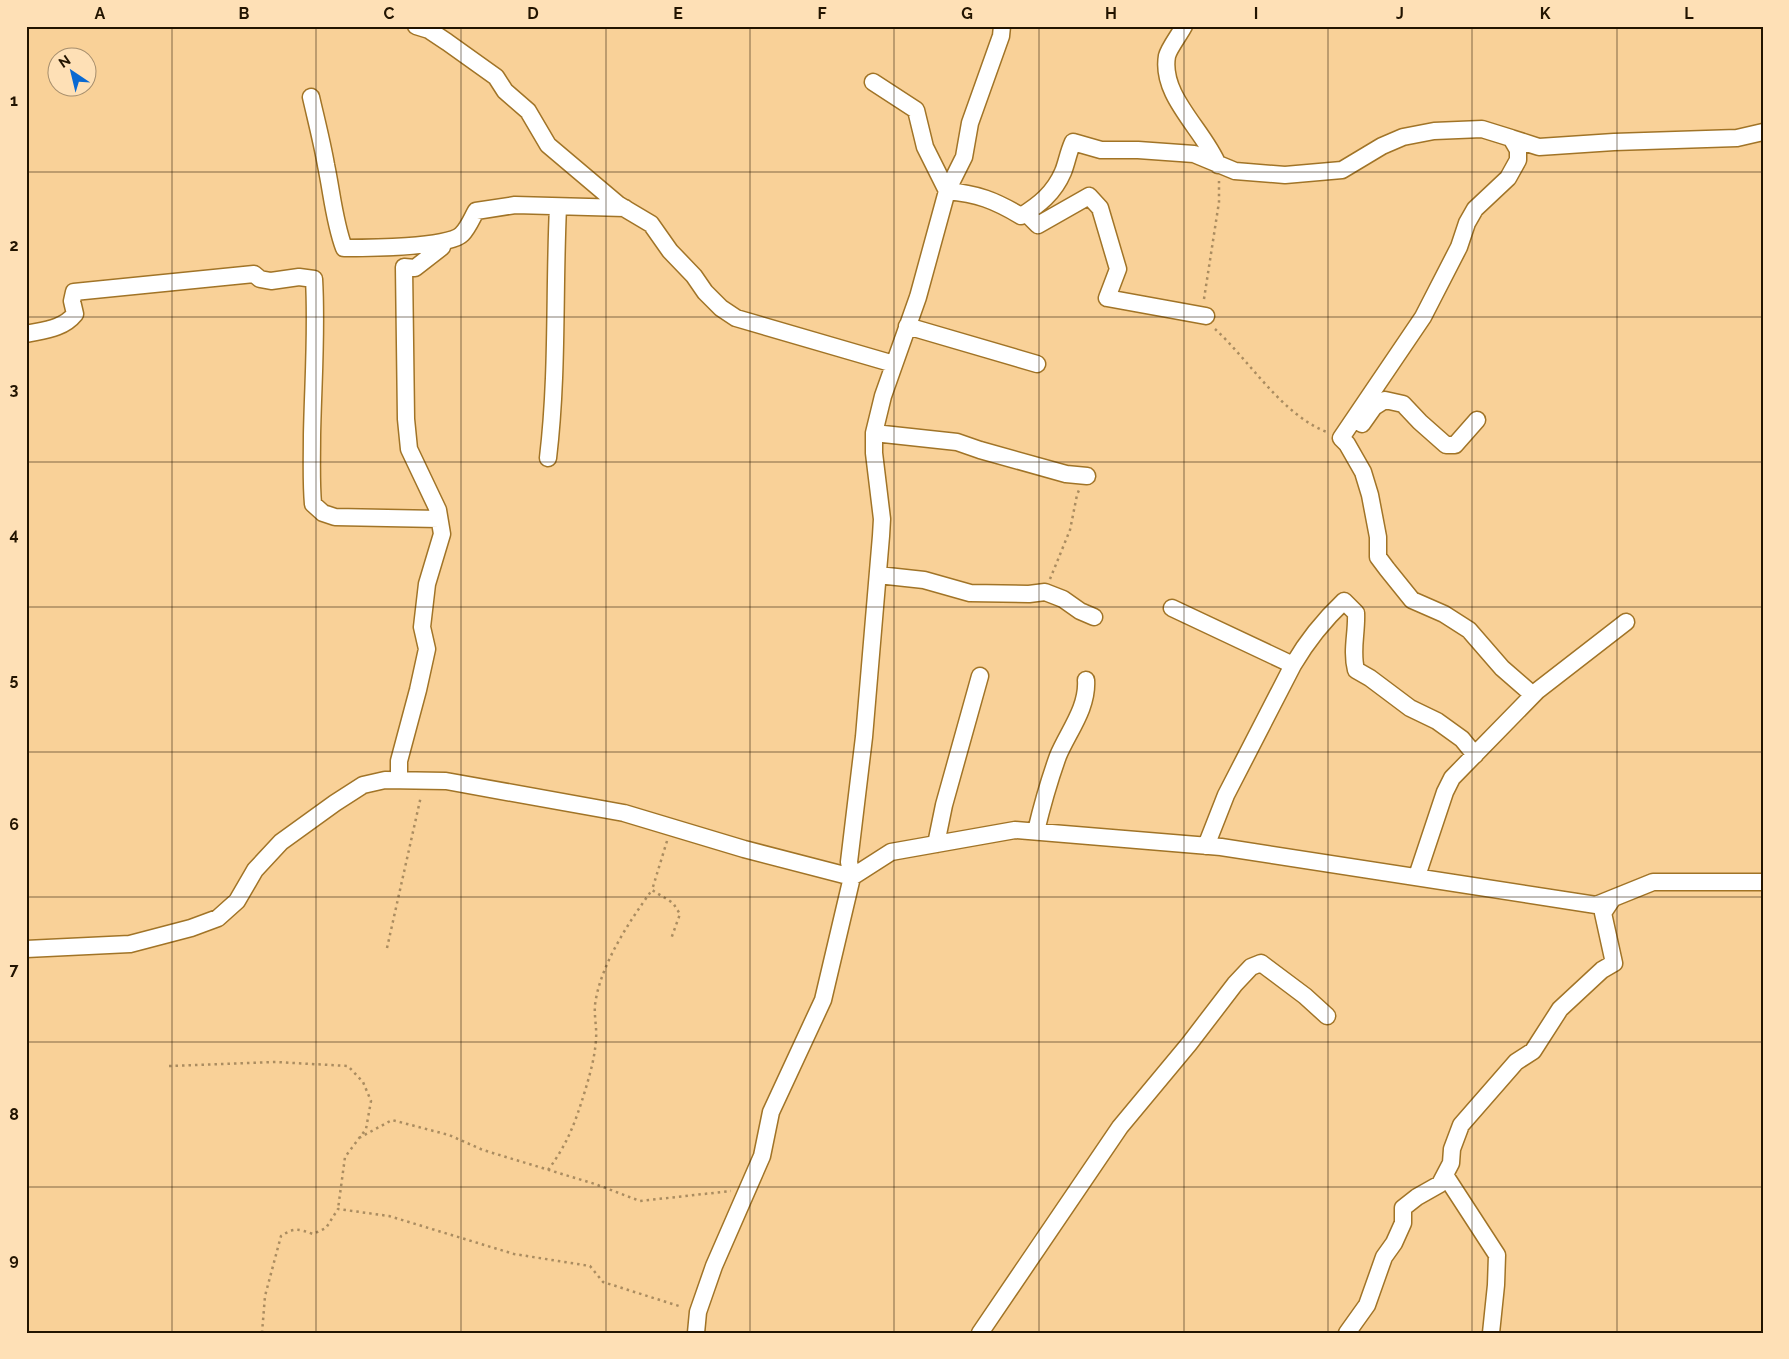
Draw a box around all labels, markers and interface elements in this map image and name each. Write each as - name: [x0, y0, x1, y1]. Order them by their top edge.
- text: A: [95, 4, 106, 23]
- text: B: [239, 4, 250, 23]
- text: C: [384, 4, 395, 23]
- text: D: [527, 4, 539, 23]
- text: E: [673, 4, 683, 23]
- text: F: [817, 4, 827, 23]
- text: G: [961, 4, 973, 23]
- text: H: [1105, 4, 1117, 23]
- text: I: [1254, 4, 1258, 23]
- text: J: [1396, 4, 1404, 23]
- text: K: [1540, 4, 1551, 23]
- text: L: [1684, 4, 1694, 23]
- north arrow: [48, 48, 98, 98]
- text: N: [56, 52, 74, 71]
- text: 1: [10, 91, 18, 110]
- text: 2: [9, 236, 19, 255]
- text: 3: [10, 380, 19, 399]
- text: 4: [9, 525, 19, 544]
- text: 5: [10, 670, 19, 689]
- text: 6: [9, 815, 19, 834]
- text: 7: [10, 960, 19, 979]
- text: 8: [9, 1105, 19, 1124]
- text: 9: [9, 1250, 19, 1269]

